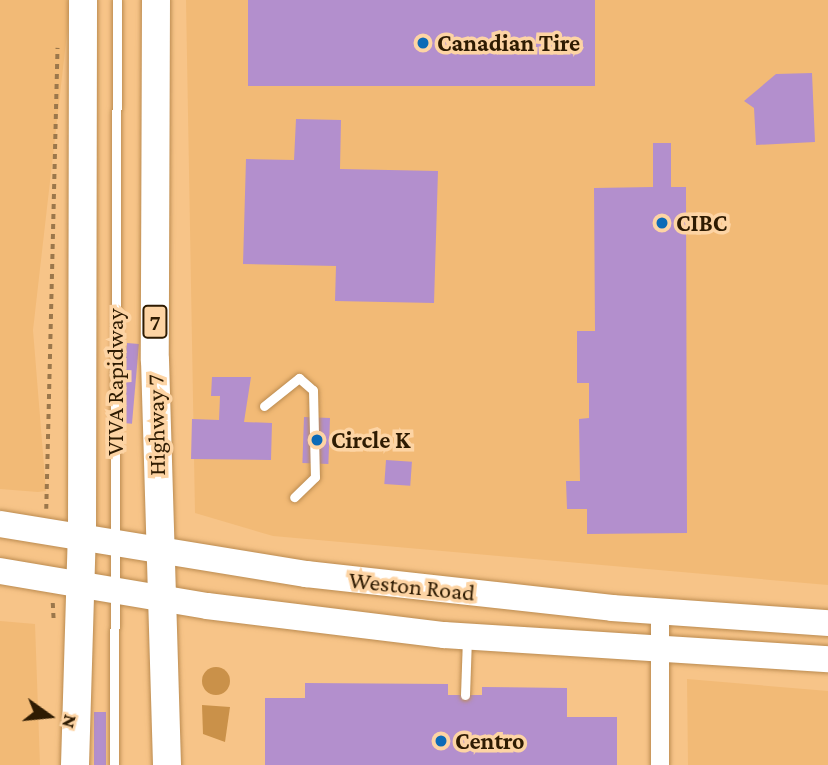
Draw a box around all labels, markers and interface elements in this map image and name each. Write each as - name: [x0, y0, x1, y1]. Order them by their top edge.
- place label: Canadian Tire: [437, 29, 580, 57]
- marker: Canadian Tire: [415, 35, 431, 51]
- place label: CIBC: [676, 209, 727, 237]
- marker: CIBC: [654, 215, 670, 231]
- road number: 7: [141, 302, 169, 342]
- street label: VIVA Rapidway: [101, 308, 129, 456]
- street label: Highway 7: [141, 374, 171, 476]
- place label: Circle K: [331, 426, 410, 454]
- marker: Circle K: [309, 432, 325, 448]
- street label: Weston Road: [347, 565, 477, 607]
- north arrow: [14, 681, 84, 751]
- text: N: [58, 713, 82, 731]
- place label: Centro: [455, 727, 525, 755]
- marker: Centro: [433, 733, 449, 749]

